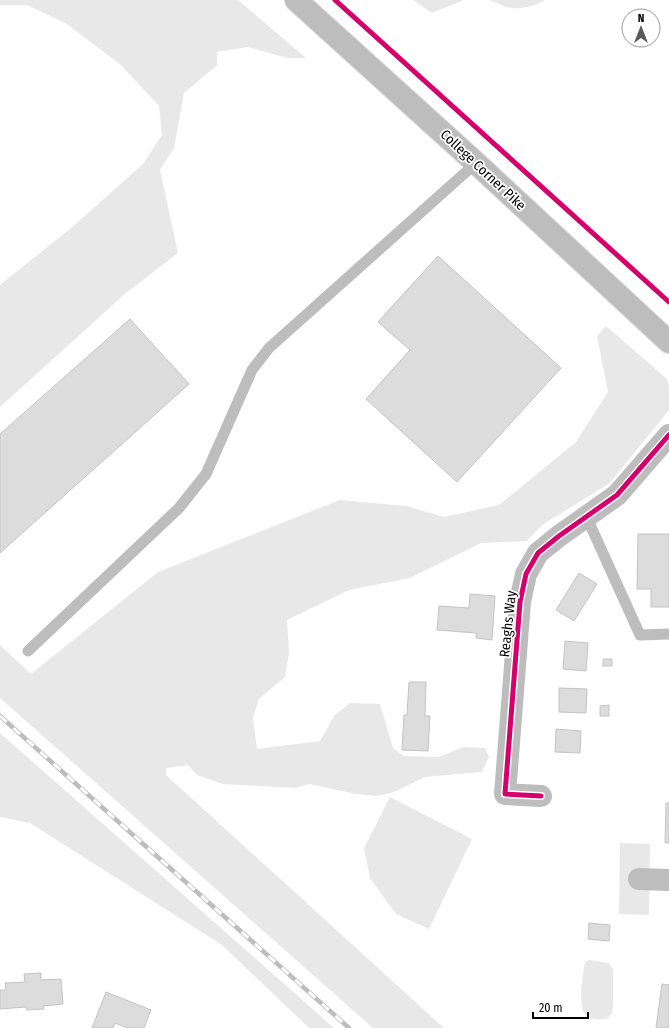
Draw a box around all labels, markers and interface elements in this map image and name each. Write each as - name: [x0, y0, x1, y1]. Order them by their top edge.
- north arrow: [621, 8, 661, 48]
- text: N: [638, 12, 644, 25]
- street label: College Corner Pike: [437, 126, 529, 214]
- street label: Reaghs Way: [496, 589, 520, 658]
- scale bar: [533, 994, 588, 1020]
- text: 20 m: [539, 1001, 563, 1015]

